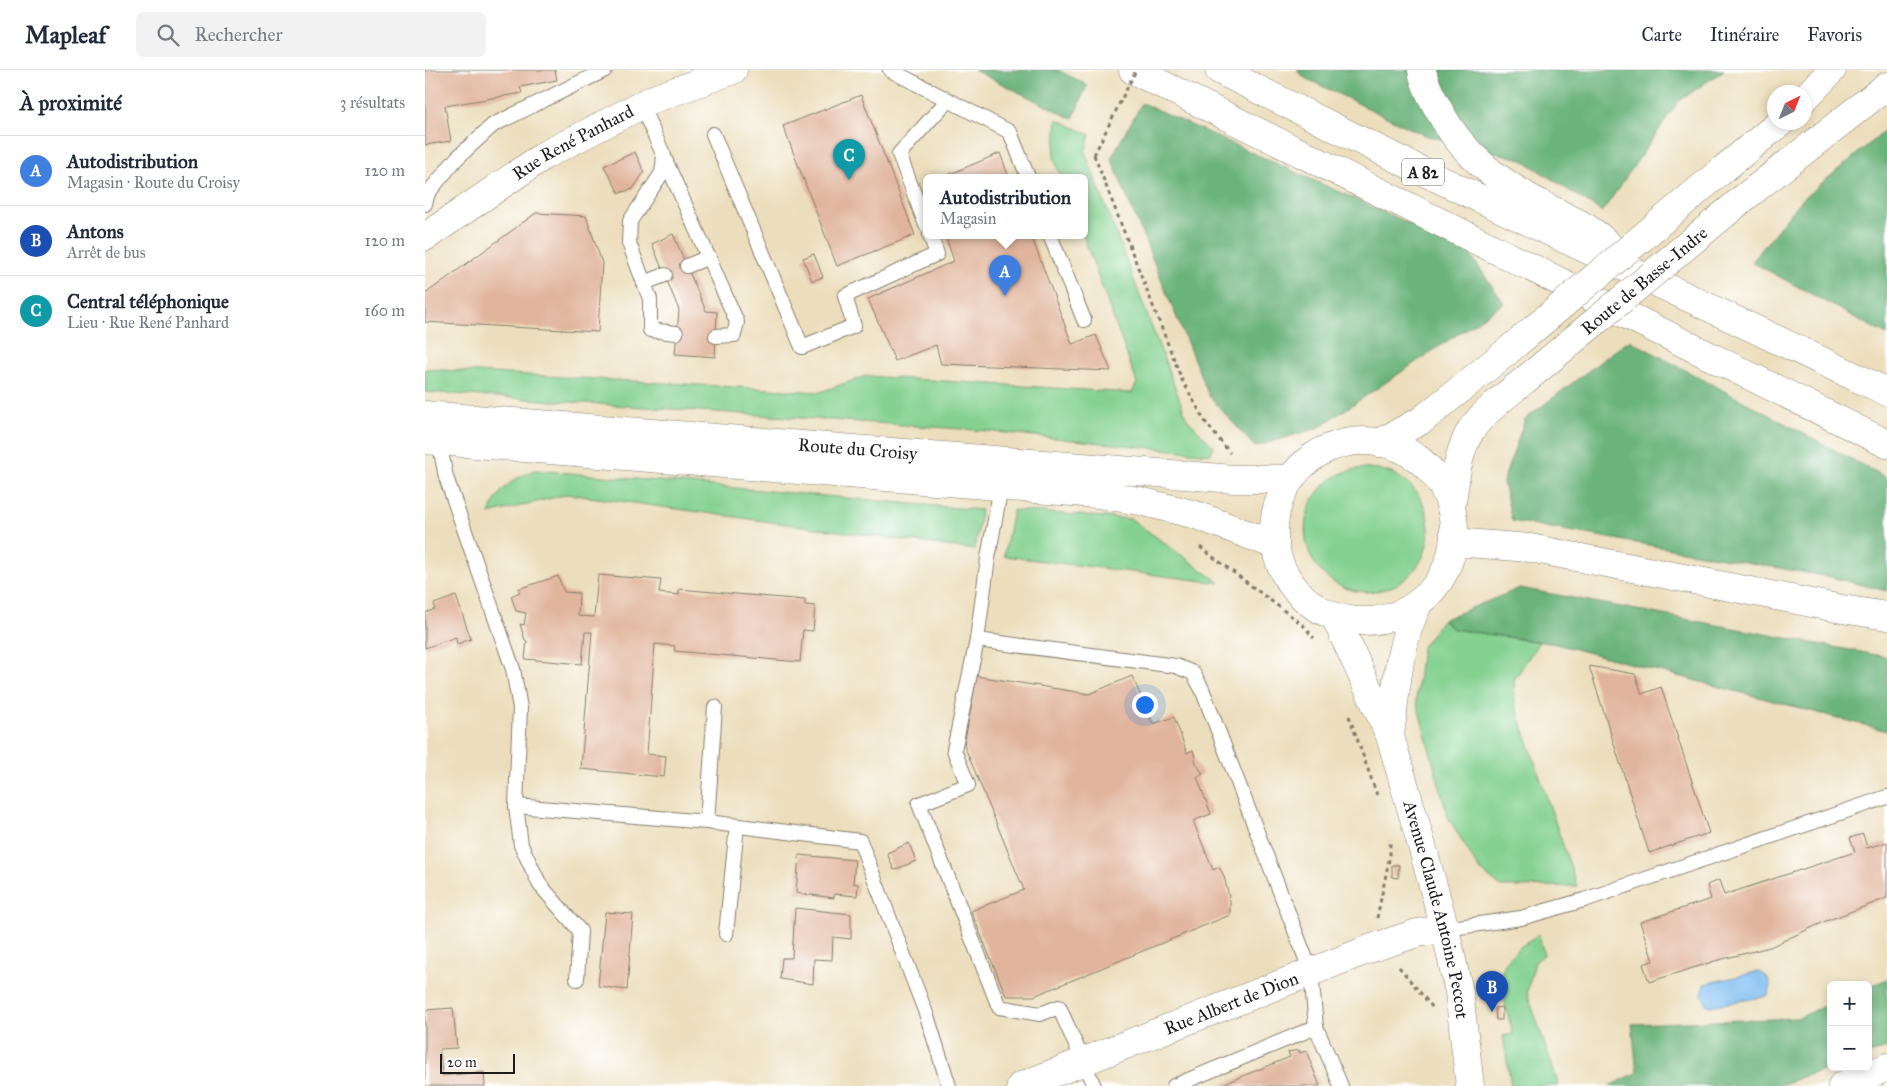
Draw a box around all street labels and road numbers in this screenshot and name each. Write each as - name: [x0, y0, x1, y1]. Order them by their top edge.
- street label: Rue René Panhard: [508, 100, 637, 185]
- road number: A 82: [1402, 158, 1444, 185]
- street label: Route de Basse-Indre: [1577, 222, 1712, 340]
- street label: Route du Croisy: [797, 434, 919, 465]
- street label: Avenue Claude Antoine Peccot: [1398, 797, 1473, 1021]
- street label: Rue Albert de Dion: [1161, 967, 1302, 1040]

